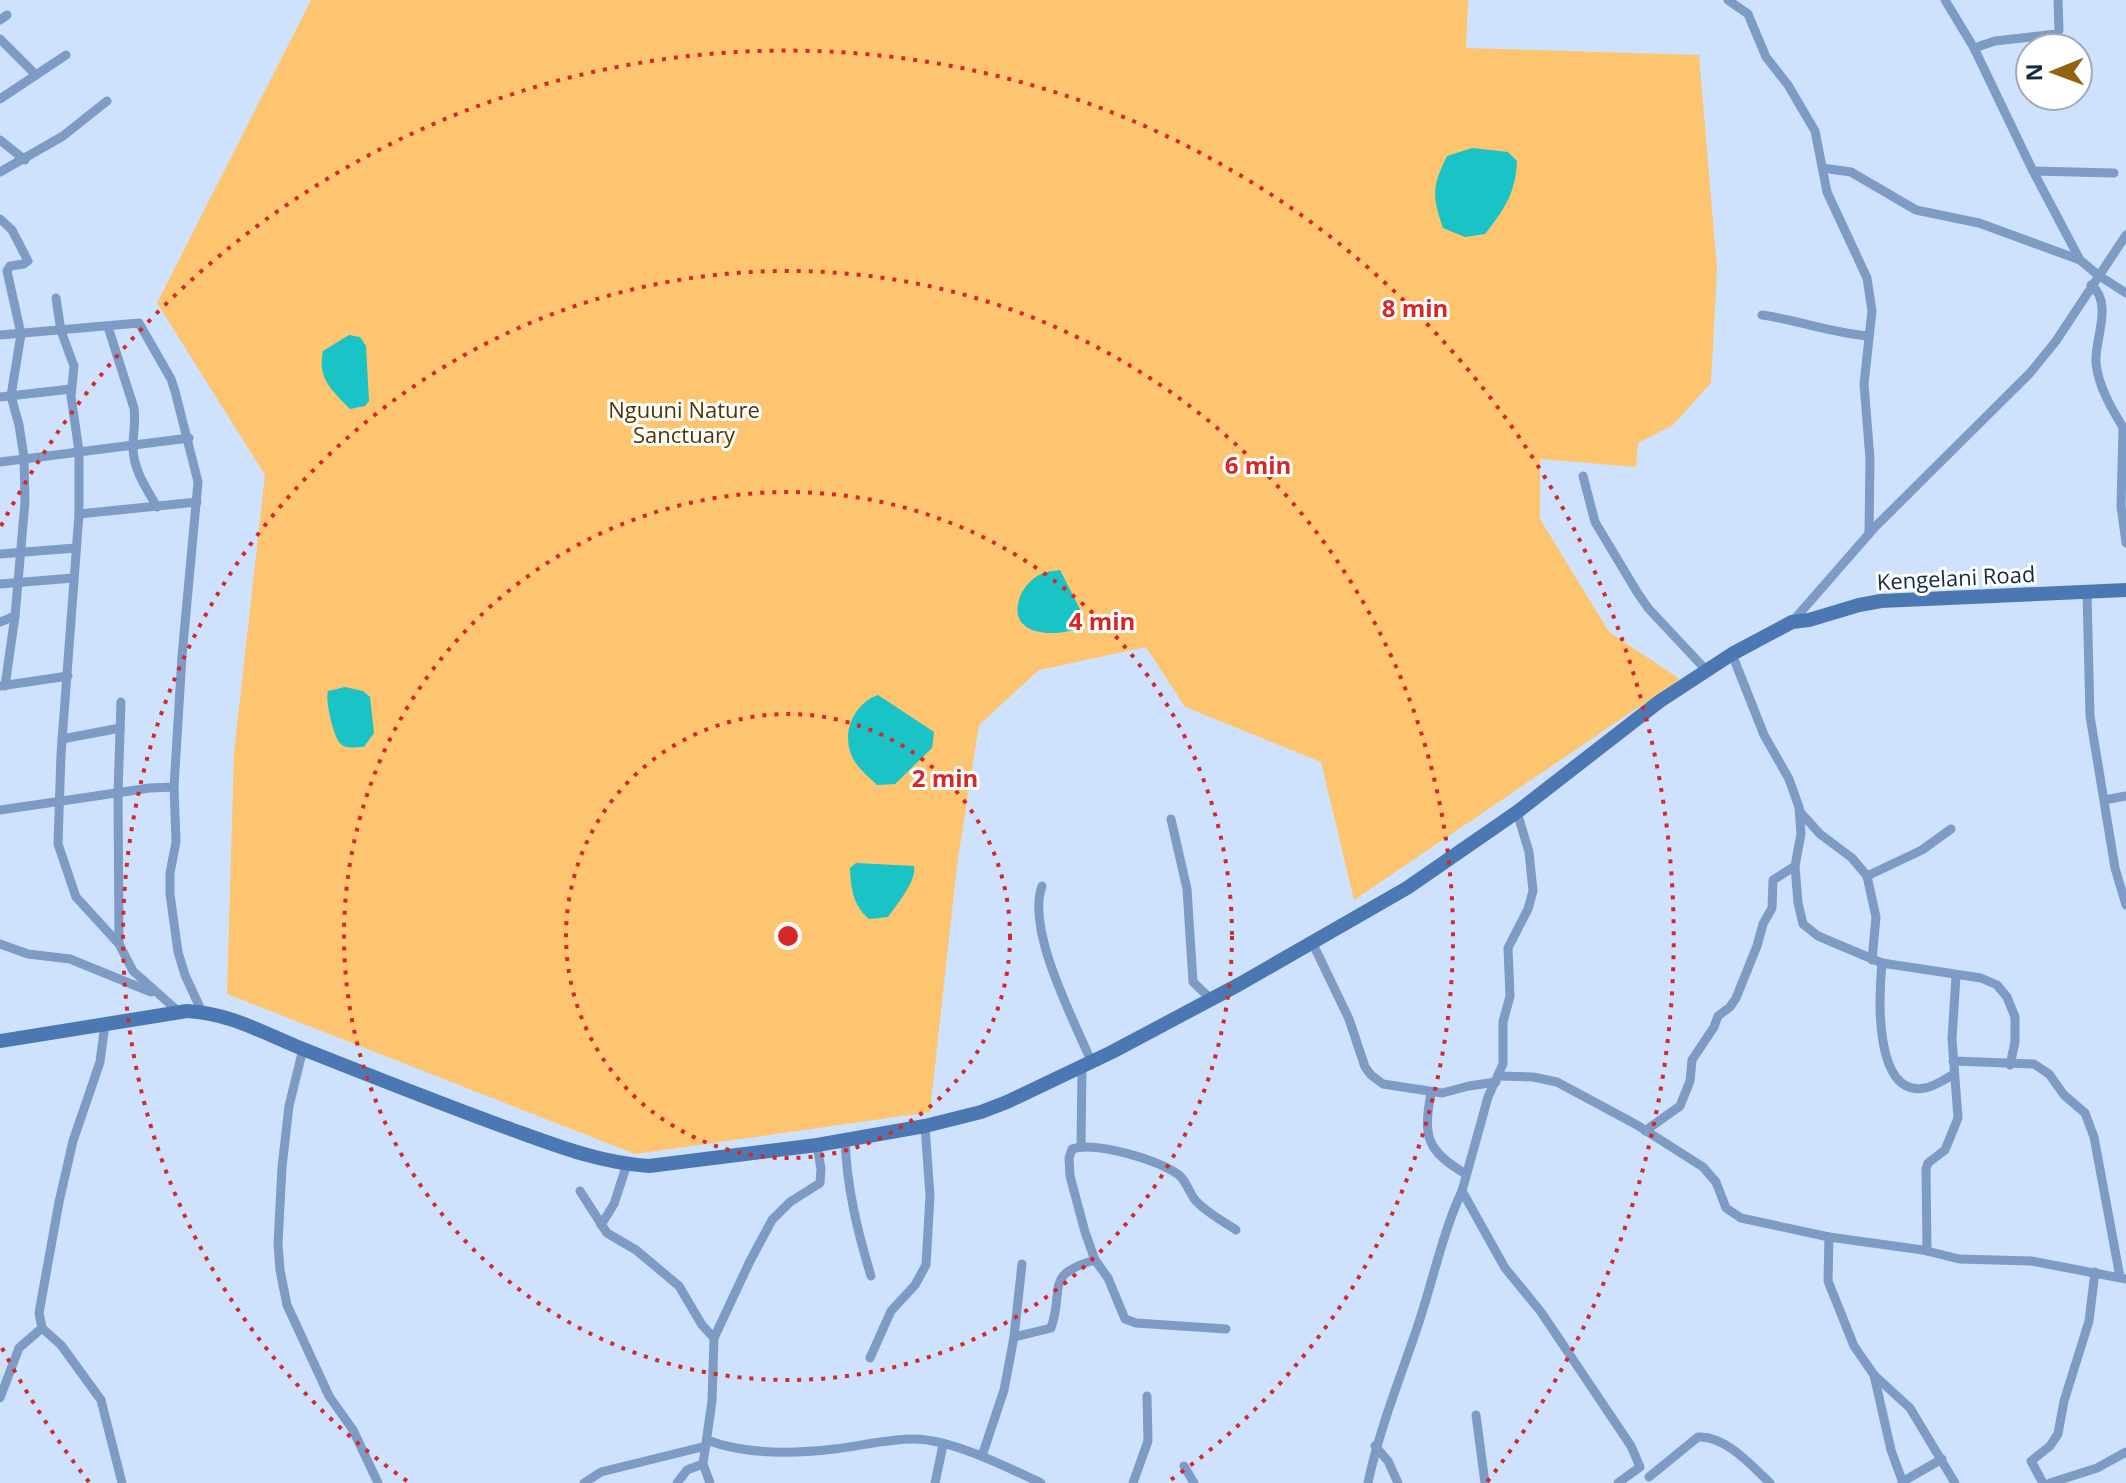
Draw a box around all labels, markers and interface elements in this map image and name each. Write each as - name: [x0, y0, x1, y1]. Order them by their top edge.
- north arrow: [2014, 32, 2094, 112]
- text: N: [2018, 63, 2048, 82]
- text: 8 min: [1382, 291, 1448, 324]
- park label: Nguuni Nature Sanctuary: [608, 394, 760, 449]
- text: 6 min: [1225, 448, 1291, 481]
- street label: Kengelani Road: [1876, 558, 2036, 596]
- text: 4 min: [1069, 604, 1135, 637]
- text: 2 min: [912, 761, 978, 794]
- centre of rings: [774, 922, 802, 950]

